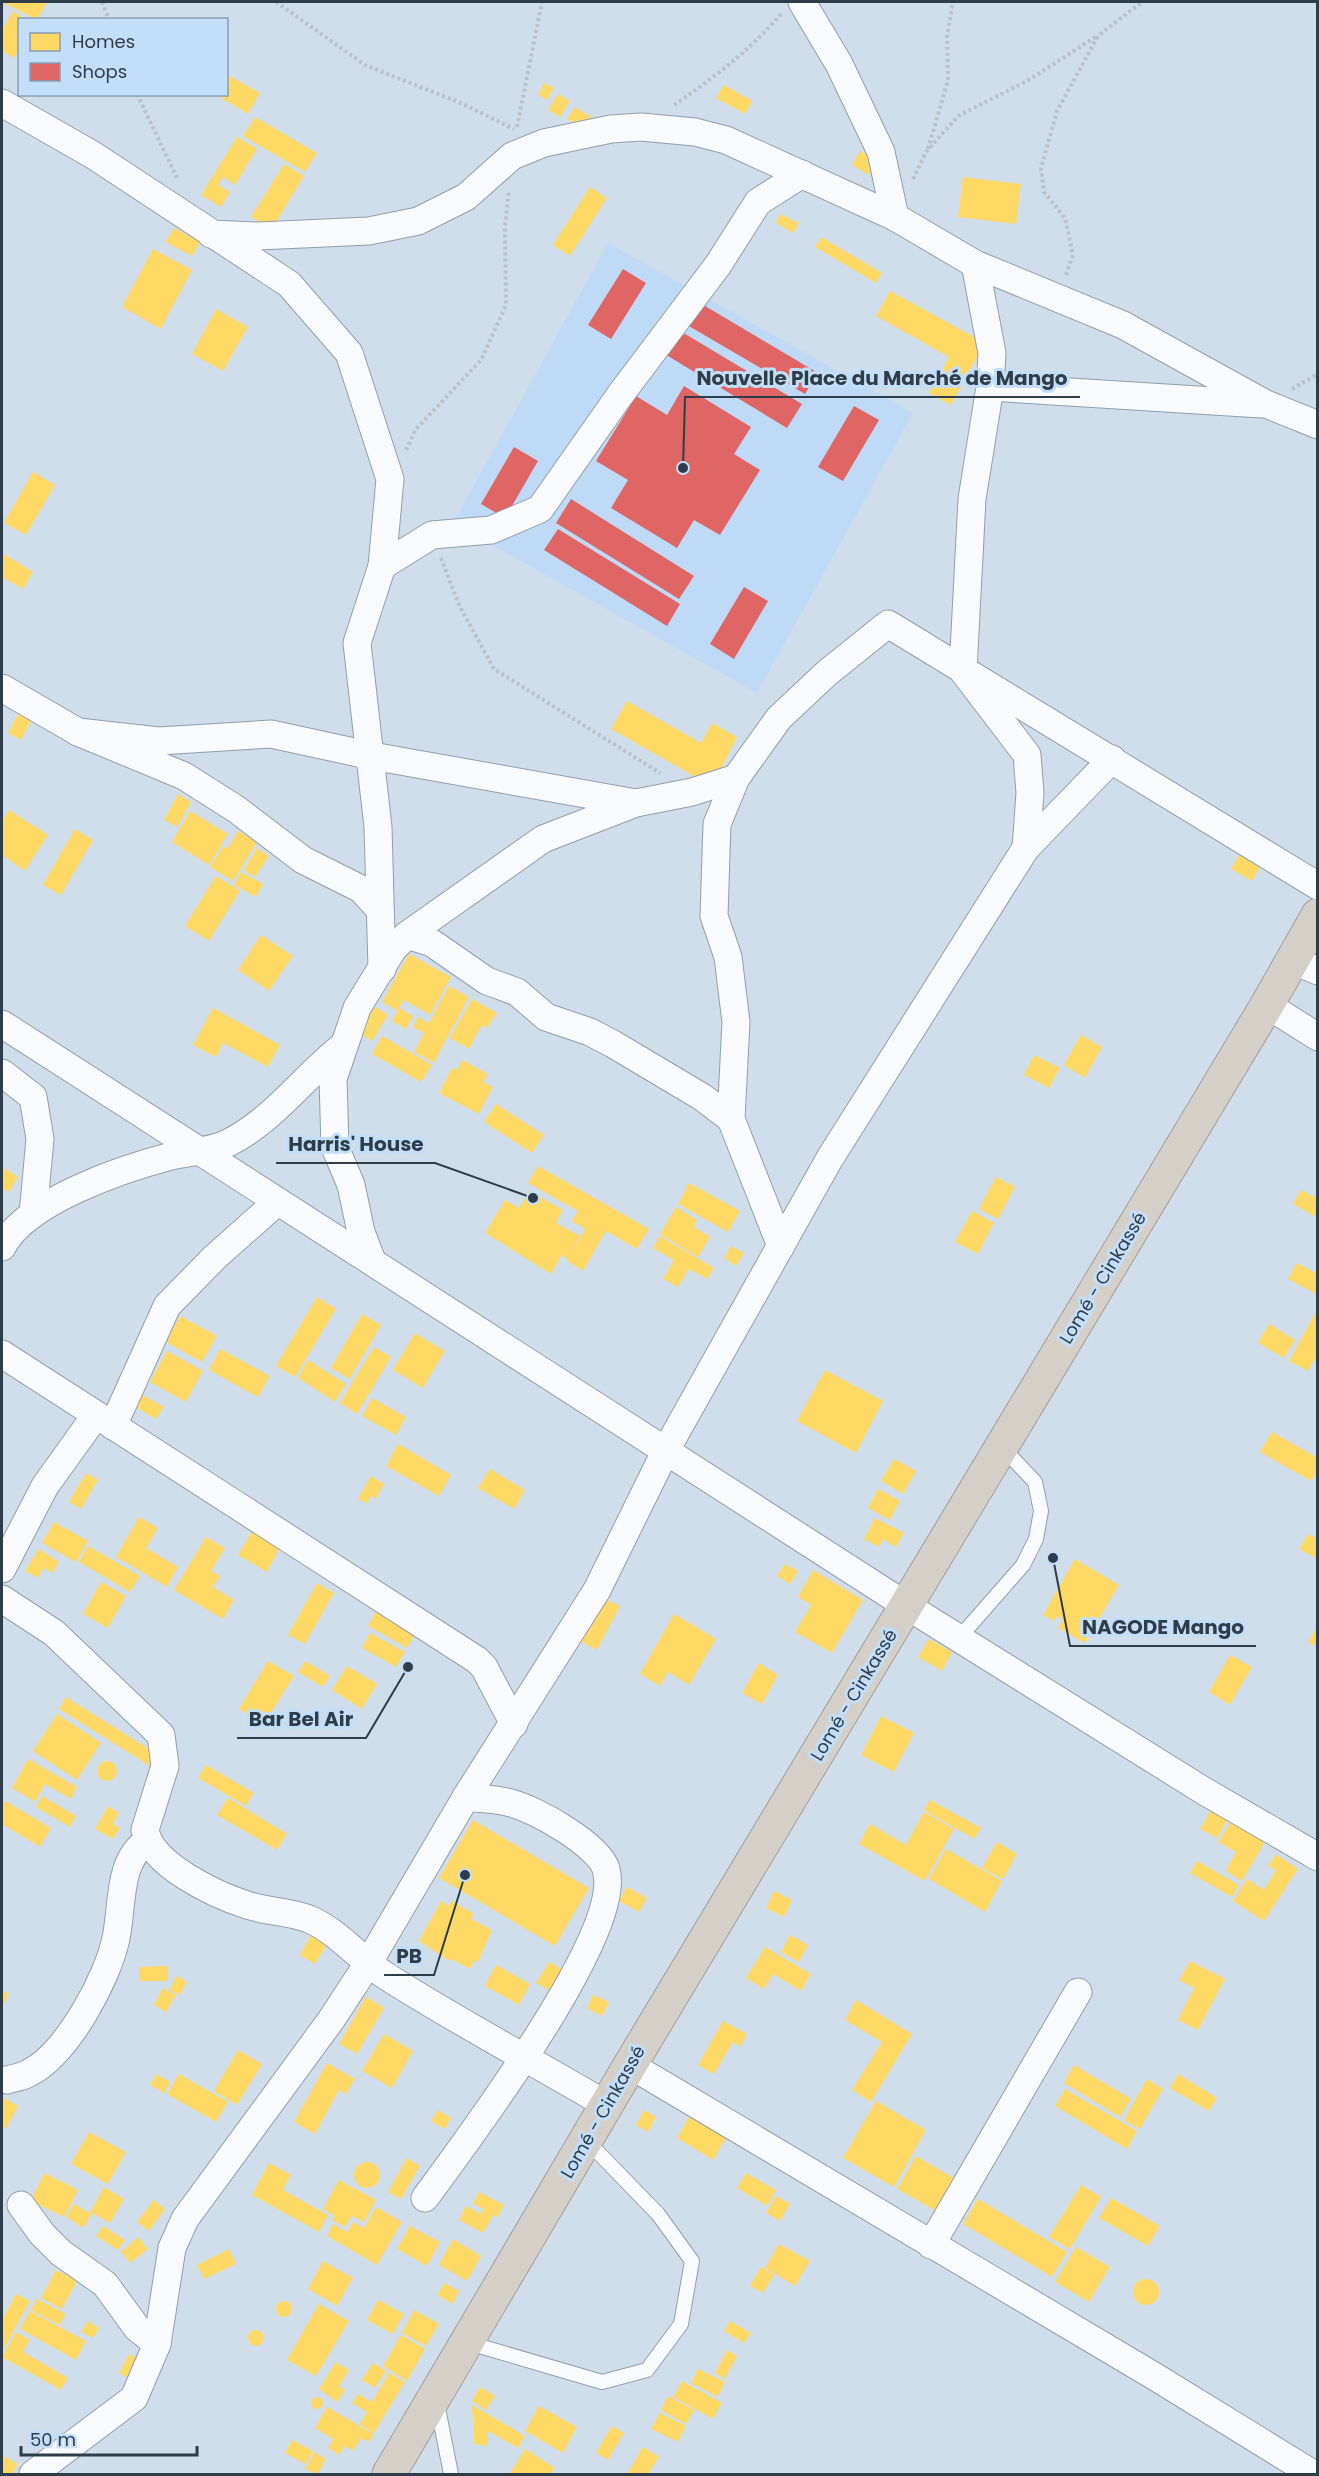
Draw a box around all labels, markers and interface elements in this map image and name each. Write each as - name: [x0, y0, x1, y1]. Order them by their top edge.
- legend: [18, 18, 228, 96]
- text: Homes: [72, 29, 135, 54]
- text: Shops: [72, 59, 127, 84]
- callout: Nouvelle Place du Marché de Mango: [685, 359, 1080, 397]
- text: Nouvelle Place du Marché de Mango: [697, 364, 1068, 392]
- callout: Harris' House: [276, 1125, 435, 1163]
- text: Harris' House: [288, 1130, 424, 1158]
- street label: Lomé - Cinkassé: [1053, 1207, 1152, 1348]
- callout: NAGODE Mango: [1070, 1608, 1256, 1646]
- text: NAGODE Mango: [1082, 1613, 1244, 1641]
- street label: Lomé - Cinkassé: [804, 1624, 903, 1765]
- callout: Bar Bel Air: [237, 1700, 366, 1738]
- text: Bar Bel Air: [249, 1705, 354, 1733]
- callout: PB: [384, 1937, 434, 1975]
- text: PB: [396, 1942, 422, 1970]
- street label: Lomé - Cinkassé: [554, 2041, 651, 2183]
- scale bar: [21, 2419, 196, 2457]
- text: 50 m: [30, 2427, 76, 2452]

